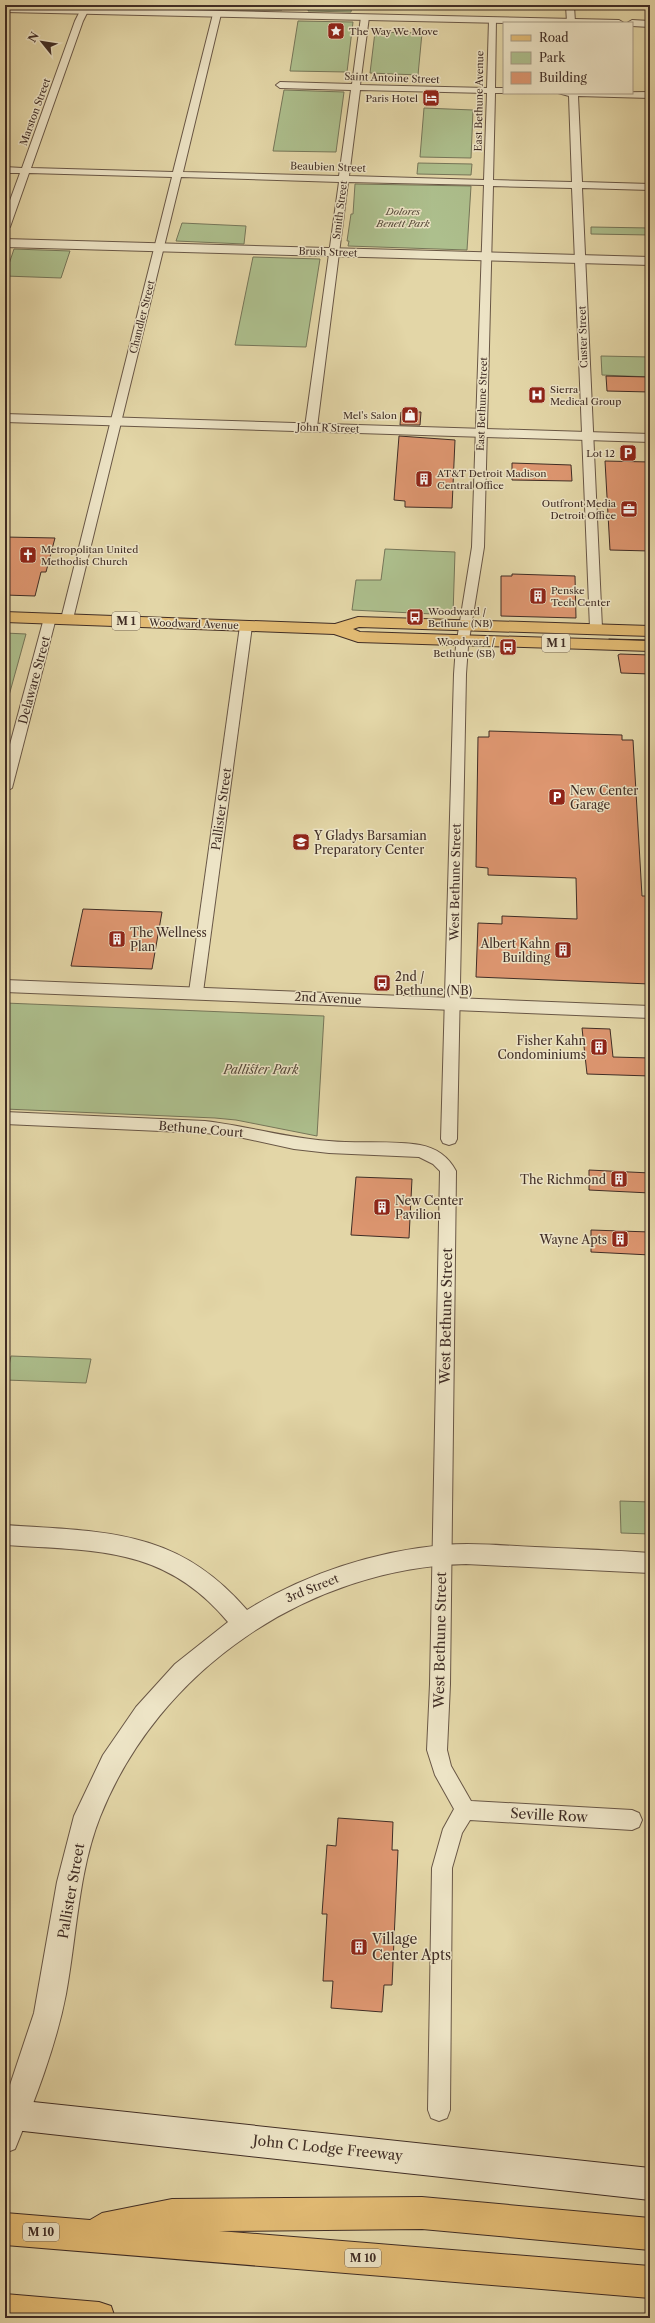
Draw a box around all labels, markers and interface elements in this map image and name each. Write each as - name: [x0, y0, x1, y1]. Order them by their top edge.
- place icon: The Way We Move: [326, 21, 346, 41]
- north arrow: [22, 22, 62, 62]
- legend: [503, 22, 633, 94]
- place label: The Way We Move: [349, 25, 438, 38]
- text: N: [25, 29, 42, 45]
- text: Road: [539, 30, 569, 45]
- street label: East Bethune Avenue: [472, 50, 486, 152]
- text: Park: [539, 50, 566, 65]
- street label: Saint Antoine Street: [344, 70, 440, 86]
- text: Building: [539, 70, 587, 85]
- street label: Marston Street: [17, 76, 53, 147]
- hotel icon: Paris Hotel: [421, 88, 441, 108]
- place label: Paris Hotel: [365, 92, 418, 105]
- street label: Beaubien Street: [290, 159, 367, 175]
- street label: Smith Street: [330, 179, 350, 240]
- park label: Dolores Benett Park: [375, 205, 431, 230]
- street label: Brush Street: [298, 244, 358, 260]
- street label: Chandler Street: [127, 279, 158, 355]
- street label: Custer Street: [575, 305, 591, 368]
- street label: East Bethune Street: [474, 356, 490, 451]
- place label: Sierra Medical Group: [550, 383, 621, 408]
- hospital icon: Sierra Medical Group: [527, 385, 547, 405]
- shop icon: Mel's Salon: [400, 405, 420, 425]
- place label: Mel's Salon: [343, 409, 398, 422]
- street label: John R Street: [294, 420, 360, 436]
- parking icon: Lot 12: [618, 443, 638, 463]
- place label: Lot 12: [586, 447, 615, 460]
- place label: AT&T Detroit Madison Central Office: [436, 467, 547, 492]
- building icon: AT&T Detroit Madison Central Office: [414, 469, 434, 489]
- place label: Outfront Media Detroit Office: [542, 497, 617, 522]
- office icon: Outfront Media Detroit Office: [619, 499, 639, 519]
- place label: Metropolitan United Methodist Church: [41, 543, 138, 568]
- church icon: Metropolitan United Methodist Church: [18, 545, 38, 565]
- place label: Penske Tech Center: [551, 584, 611, 609]
- building icon: Penske Tech Center: [528, 586, 548, 606]
- place label: Woodward / Bethune (NB): [427, 605, 492, 630]
- bus stop icon: Woodward / Bethune (NB): [405, 607, 425, 627]
- road number: M 1: [112, 612, 140, 630]
- street label: Woodward Avenue: [148, 616, 239, 632]
- street label: Delaware Street: [15, 633, 53, 726]
- road number: M 1: [542, 634, 570, 652]
- place label: Woodward / Bethune (SB): [433, 635, 495, 660]
- bus stop icon: Woodward / Bethune (SB): [498, 637, 518, 657]
- street label: Pallister Street: [208, 766, 234, 851]
- place label: New Center Garage: [570, 783, 638, 812]
- parking icon: New Center Garage: [547, 787, 567, 807]
- street label: West Bethune Street: [446, 823, 464, 942]
- place label: Y Gladys Barsamian Preparatory Center: [313, 828, 427, 857]
- school or university icon: Y Gladys Barsamian Preparatory Center: [291, 832, 311, 852]
- place label: The Wellness Plan: [130, 925, 207, 954]
- building icon: The Wellness Plan: [107, 929, 127, 949]
- place label: Albert Kahn Building: [479, 936, 551, 965]
- building icon: Albert Kahn Building: [553, 940, 573, 960]
- place label: 2nd / Bethune (NB): [395, 969, 472, 998]
- bus stop icon: 2nd / Bethune (NB): [372, 973, 392, 993]
- street label: 2nd Avenue: [294, 989, 362, 1007]
- place label: Fisher Kahn Condominiums: [497, 1033, 586, 1062]
- building icon: Fisher Kahn Condominiums: [589, 1037, 609, 1057]
- park label: Pallister Park: [222, 1062, 299, 1077]
- street label: Bethune Court: [158, 1118, 245, 1140]
- building icon: The Richmond: [609, 1169, 629, 1189]
- place label: The Richmond: [520, 1172, 607, 1187]
- place label: New Center Pavilion: [395, 1193, 463, 1222]
- building icon: New Center Pavilion: [372, 1197, 392, 1217]
- building icon: Wayne Apts: [610, 1229, 630, 1249]
- place label: Wayne Apts: [539, 1232, 607, 1247]
- street label: West Bethune Street: [436, 1247, 456, 1385]
- street label: 3rd Street: [283, 1570, 341, 1605]
- street label: West Bethune Street: [430, 1571, 450, 1709]
- street label: Seville Row: [510, 1804, 589, 1826]
- street label: Pallister Street: [54, 1842, 88, 1940]
- place label: Village Center Apts: [371, 1930, 451, 1964]
- building icon: Village Center Apts: [349, 1937, 369, 1957]
- street label: John C Lodge Freeway: [250, 2131, 404, 2165]
- road number: M 10: [23, 2223, 59, 2241]
- road number: M 10: [345, 2249, 381, 2267]

